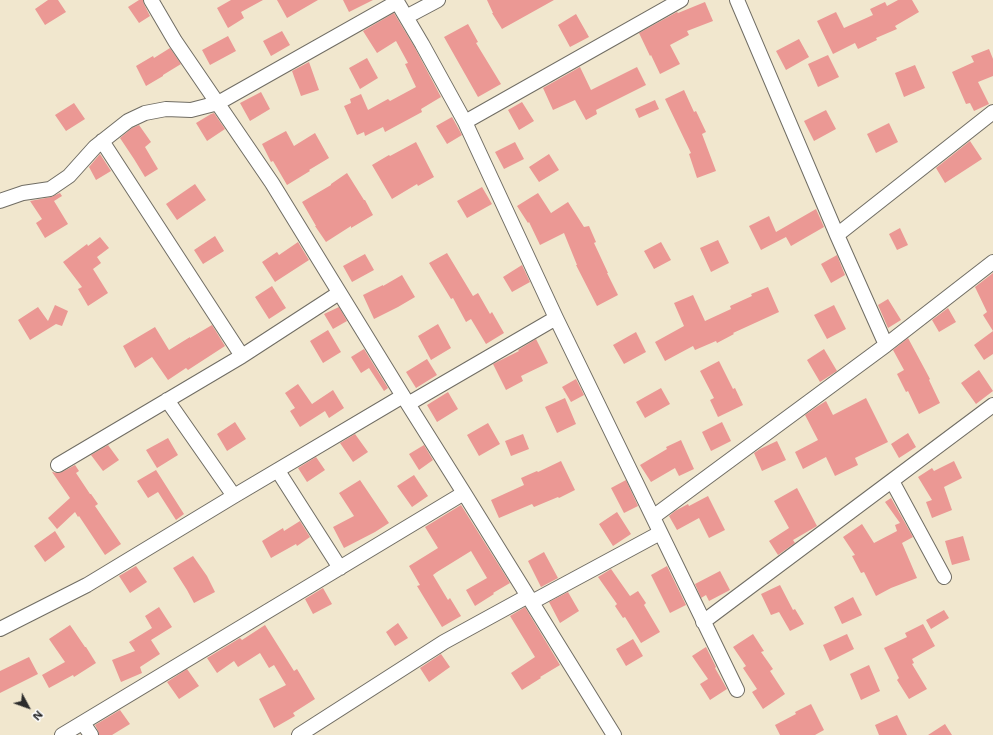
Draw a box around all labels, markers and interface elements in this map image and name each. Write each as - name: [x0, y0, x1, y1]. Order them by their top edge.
- north arrow: [8, 687, 48, 727]
- text: N: [29, 707, 46, 723]

